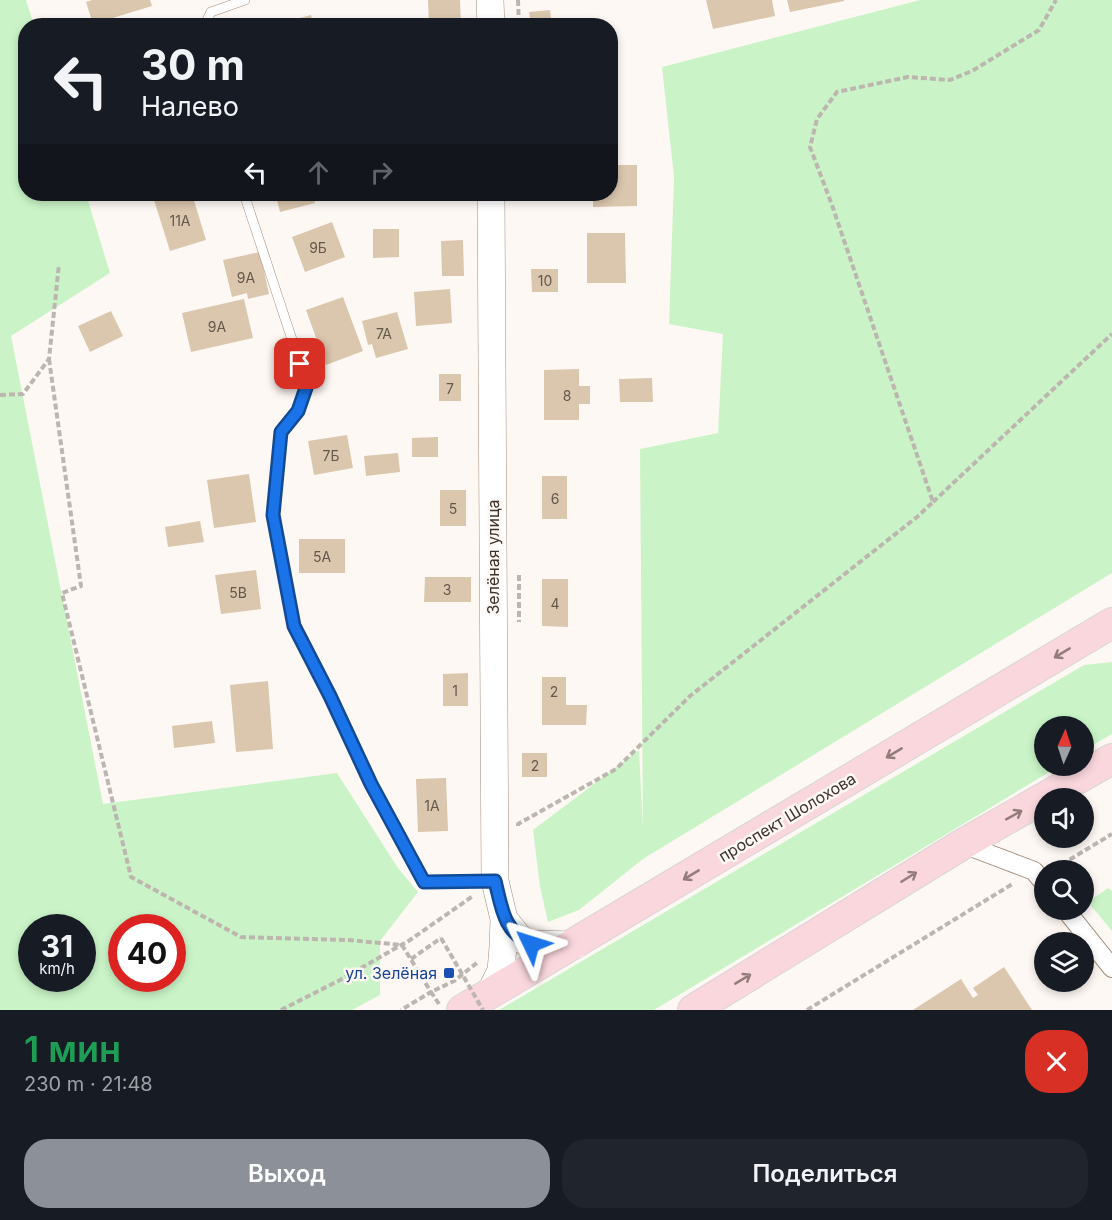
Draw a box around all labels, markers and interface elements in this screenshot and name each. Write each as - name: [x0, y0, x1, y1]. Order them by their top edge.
- text: 30 m: [141, 39, 245, 90]
- icon: left: [42, 42, 120, 120]
- text: Налево: [141, 90, 239, 123]
- icon: left: [239, 156, 272, 189]
- icon: ahead: [302, 156, 335, 189]
- icon: right: [365, 156, 398, 189]
- house number: 11А: [169, 212, 191, 229]
- house number: 9Б: [309, 239, 327, 256]
- house number: 9А: [237, 269, 256, 286]
- house number: 10: [538, 272, 552, 289]
- house number: 9А: [208, 318, 227, 335]
- house number: 7А: [376, 325, 392, 342]
- pin: [274, 338, 325, 389]
- icon: arrive: [283, 347, 316, 380]
- house number: 7: [446, 380, 454, 397]
- house number: 8: [563, 387, 571, 404]
- house number: 7Б: [323, 447, 339, 464]
- house number: 6: [551, 490, 559, 507]
- street label: Зелёная улица: [483, 499, 503, 615]
- house number: 5: [449, 500, 457, 517]
- house number: 5А: [313, 548, 331, 565]
- house number: 3: [443, 581, 451, 598]
- house number: 5В: [229, 584, 247, 601]
- house number: 4: [550, 595, 560, 612]
- one-way arrow: [1054, 648, 1071, 660]
- house number: 1: [452, 682, 458, 699]
- house number: 2: [550, 683, 558, 700]
- north arrow: [1034, 716, 1094, 776]
- map controls: [1034, 716, 1094, 992]
- one-way arrow: [886, 747, 903, 759]
- house number: 2: [531, 757, 539, 774]
- street label: проспект Шолохова: [715, 768, 859, 866]
- button: sound: [1034, 788, 1094, 848]
- house number: 1А: [424, 797, 440, 814]
- one-way arrow: [1005, 809, 1022, 821]
- button: search: [1034, 860, 1094, 920]
- one-way arrow: [683, 869, 700, 881]
- one-way arrow: [900, 871, 917, 883]
- position arrow: [499, 912, 563, 976]
- speed limit sign: 40: [108, 914, 186, 992]
- text: 31: [41, 928, 73, 964]
- button: layers: [1034, 932, 1094, 992]
- text: km/h: [39, 959, 75, 978]
- place label: ул. Зелёная: [345, 963, 437, 983]
- marker: ул. Зелёная: [442, 966, 456, 980]
- one-way arrow: [734, 973, 751, 985]
- text: 1 мин: [24, 1027, 121, 1071]
- button: close: [1025, 1030, 1088, 1093]
- text: 230 m · 21:48: [24, 1072, 153, 1096]
- button: Выход: [24, 1139, 550, 1208]
- button: Поделиться: [562, 1139, 1088, 1208]

